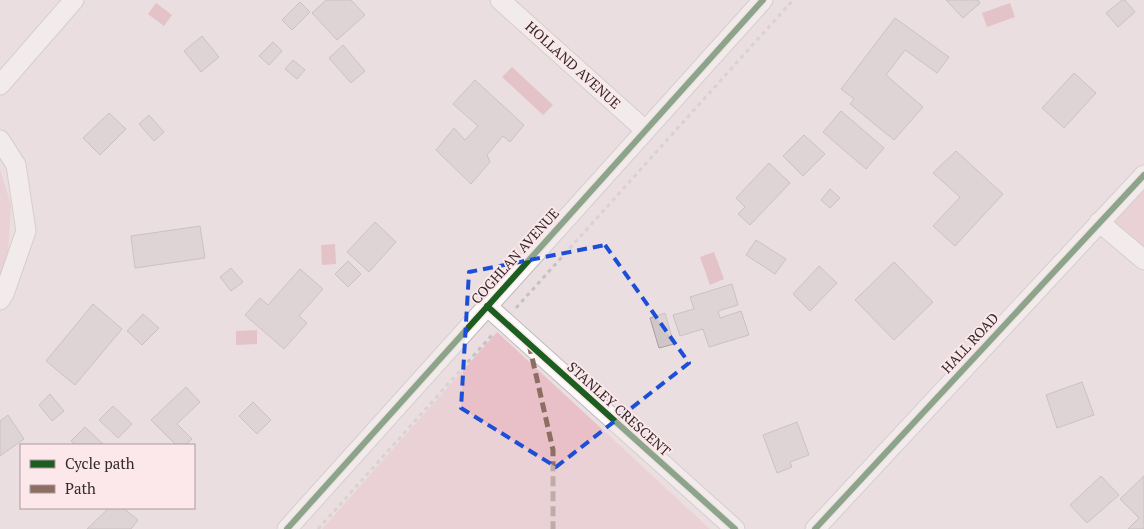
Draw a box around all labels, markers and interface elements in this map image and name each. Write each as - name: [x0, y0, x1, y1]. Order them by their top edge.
- street label: HOLLAND AVENUE: [521, 17, 625, 113]
- street label: COGHLAN AVENUE: [466, 204, 563, 308]
- street label: HALL ROAD: [937, 308, 1003, 377]
- street label: STANLEY CRESCENT: [564, 357, 675, 460]
- legend: [20, 444, 195, 509]
- text: Cycle path: [65, 453, 135, 473]
- text: Path: [65, 478, 96, 498]

